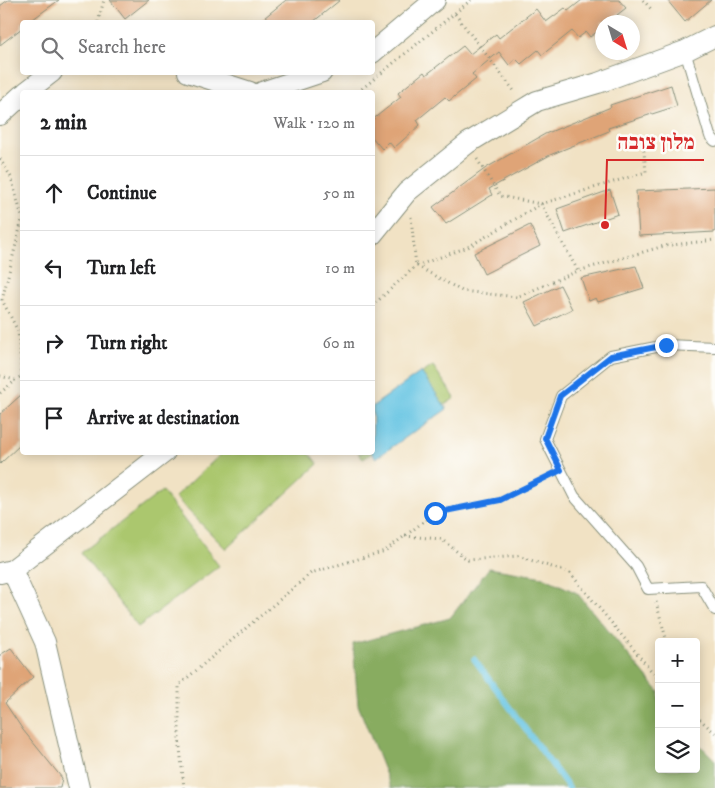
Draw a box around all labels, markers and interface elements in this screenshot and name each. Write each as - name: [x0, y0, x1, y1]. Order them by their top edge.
- north arrow: [595, 15, 640, 60]
- search box: [20, 20, 375, 75]
- icon: search: [38, 34, 66, 62]
- text: Search here: [78, 36, 166, 59]
- text: 2 min: [40, 110, 87, 136]
- text: Walk · 120 m: [273, 113, 355, 133]
- callout: מלון צובה: [607, 124, 704, 160]
- text: מלון צובה: [617, 130, 695, 156]
- icon: ahead: [40, 179, 68, 207]
- text: Continue: [87, 182, 157, 205]
- text: 50 m: [323, 183, 355, 203]
- icon: left: [40, 254, 68, 282]
- text: Turn left: [87, 257, 156, 280]
- text: 10 m: [325, 258, 355, 278]
- icon: right: [40, 329, 68, 357]
- text: Turn right: [87, 332, 167, 355]
- text: 60 m: [323, 333, 355, 353]
- route end: [655, 334, 678, 357]
- icon: arrive: [40, 404, 68, 432]
- text: Arrive at destination: [87, 407, 239, 430]
- route start: [424, 502, 447, 525]
- map controls: [655, 638, 700, 773]
- button: +: [655, 638, 700, 683]
- button: −: [655, 683, 700, 728]
- button: layers: [655, 728, 700, 773]

